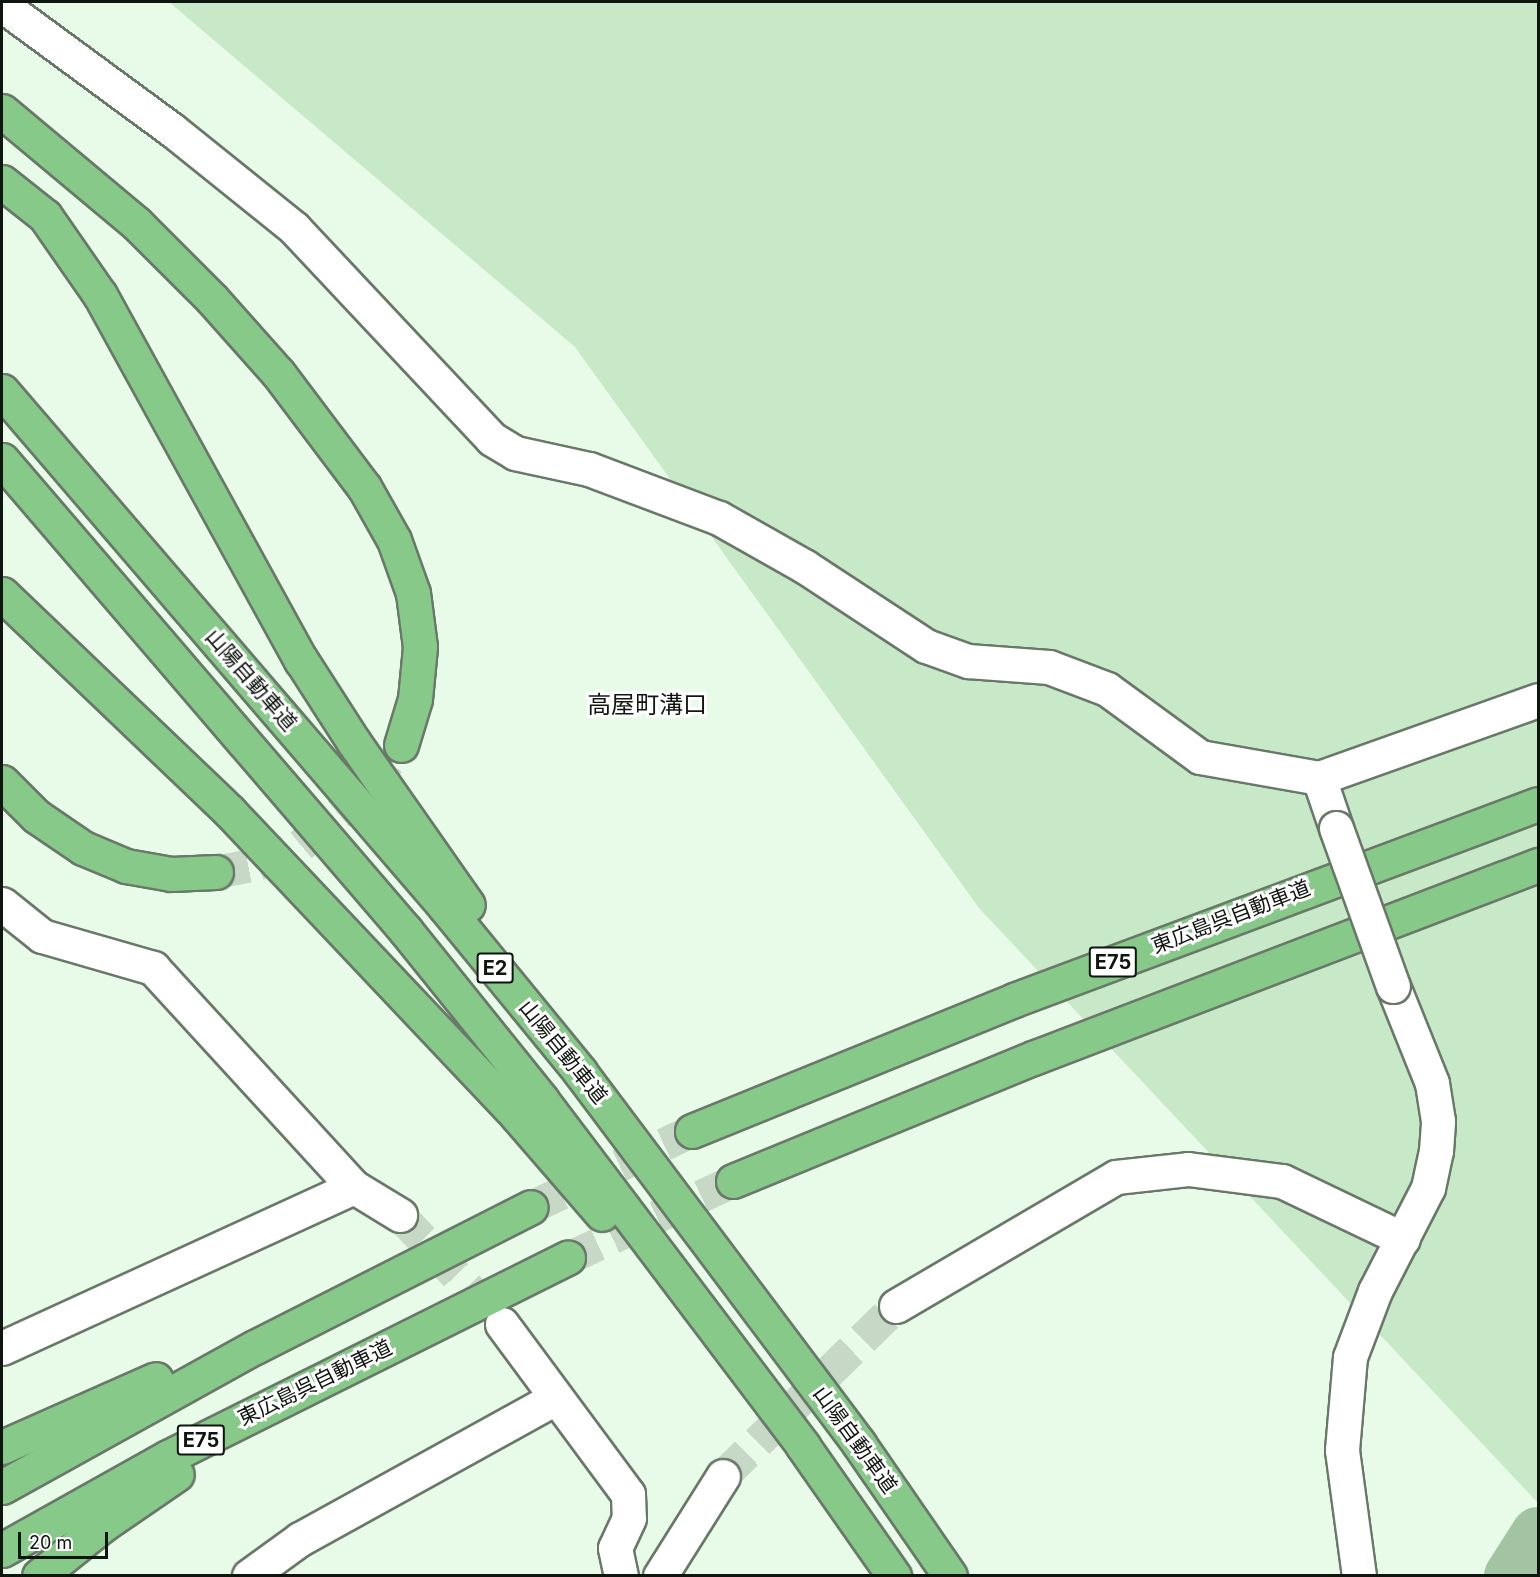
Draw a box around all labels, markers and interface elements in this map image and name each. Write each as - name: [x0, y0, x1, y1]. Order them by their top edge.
- street label: 山陽自動車道: [200, 624, 302, 736]
- district label: 高屋町溝口: [587, 691, 707, 719]
- street label: 東広島呉自動車道: [1148, 875, 1314, 959]
- road number: E75: [1088, 945, 1138, 979]
- road number: E2: [476, 951, 514, 985]
- street label: 山陽自動車道: [514, 995, 612, 1109]
- street label: 東広島呉自動車道: [234, 1335, 396, 1431]
- street label: 山陽自動車道: [808, 1382, 902, 1498]
- road number: E75: [176, 1423, 226, 1457]
- scale bar: [21, 1520, 111, 1558]
- text: 20 m: [29, 1532, 72, 1553]

